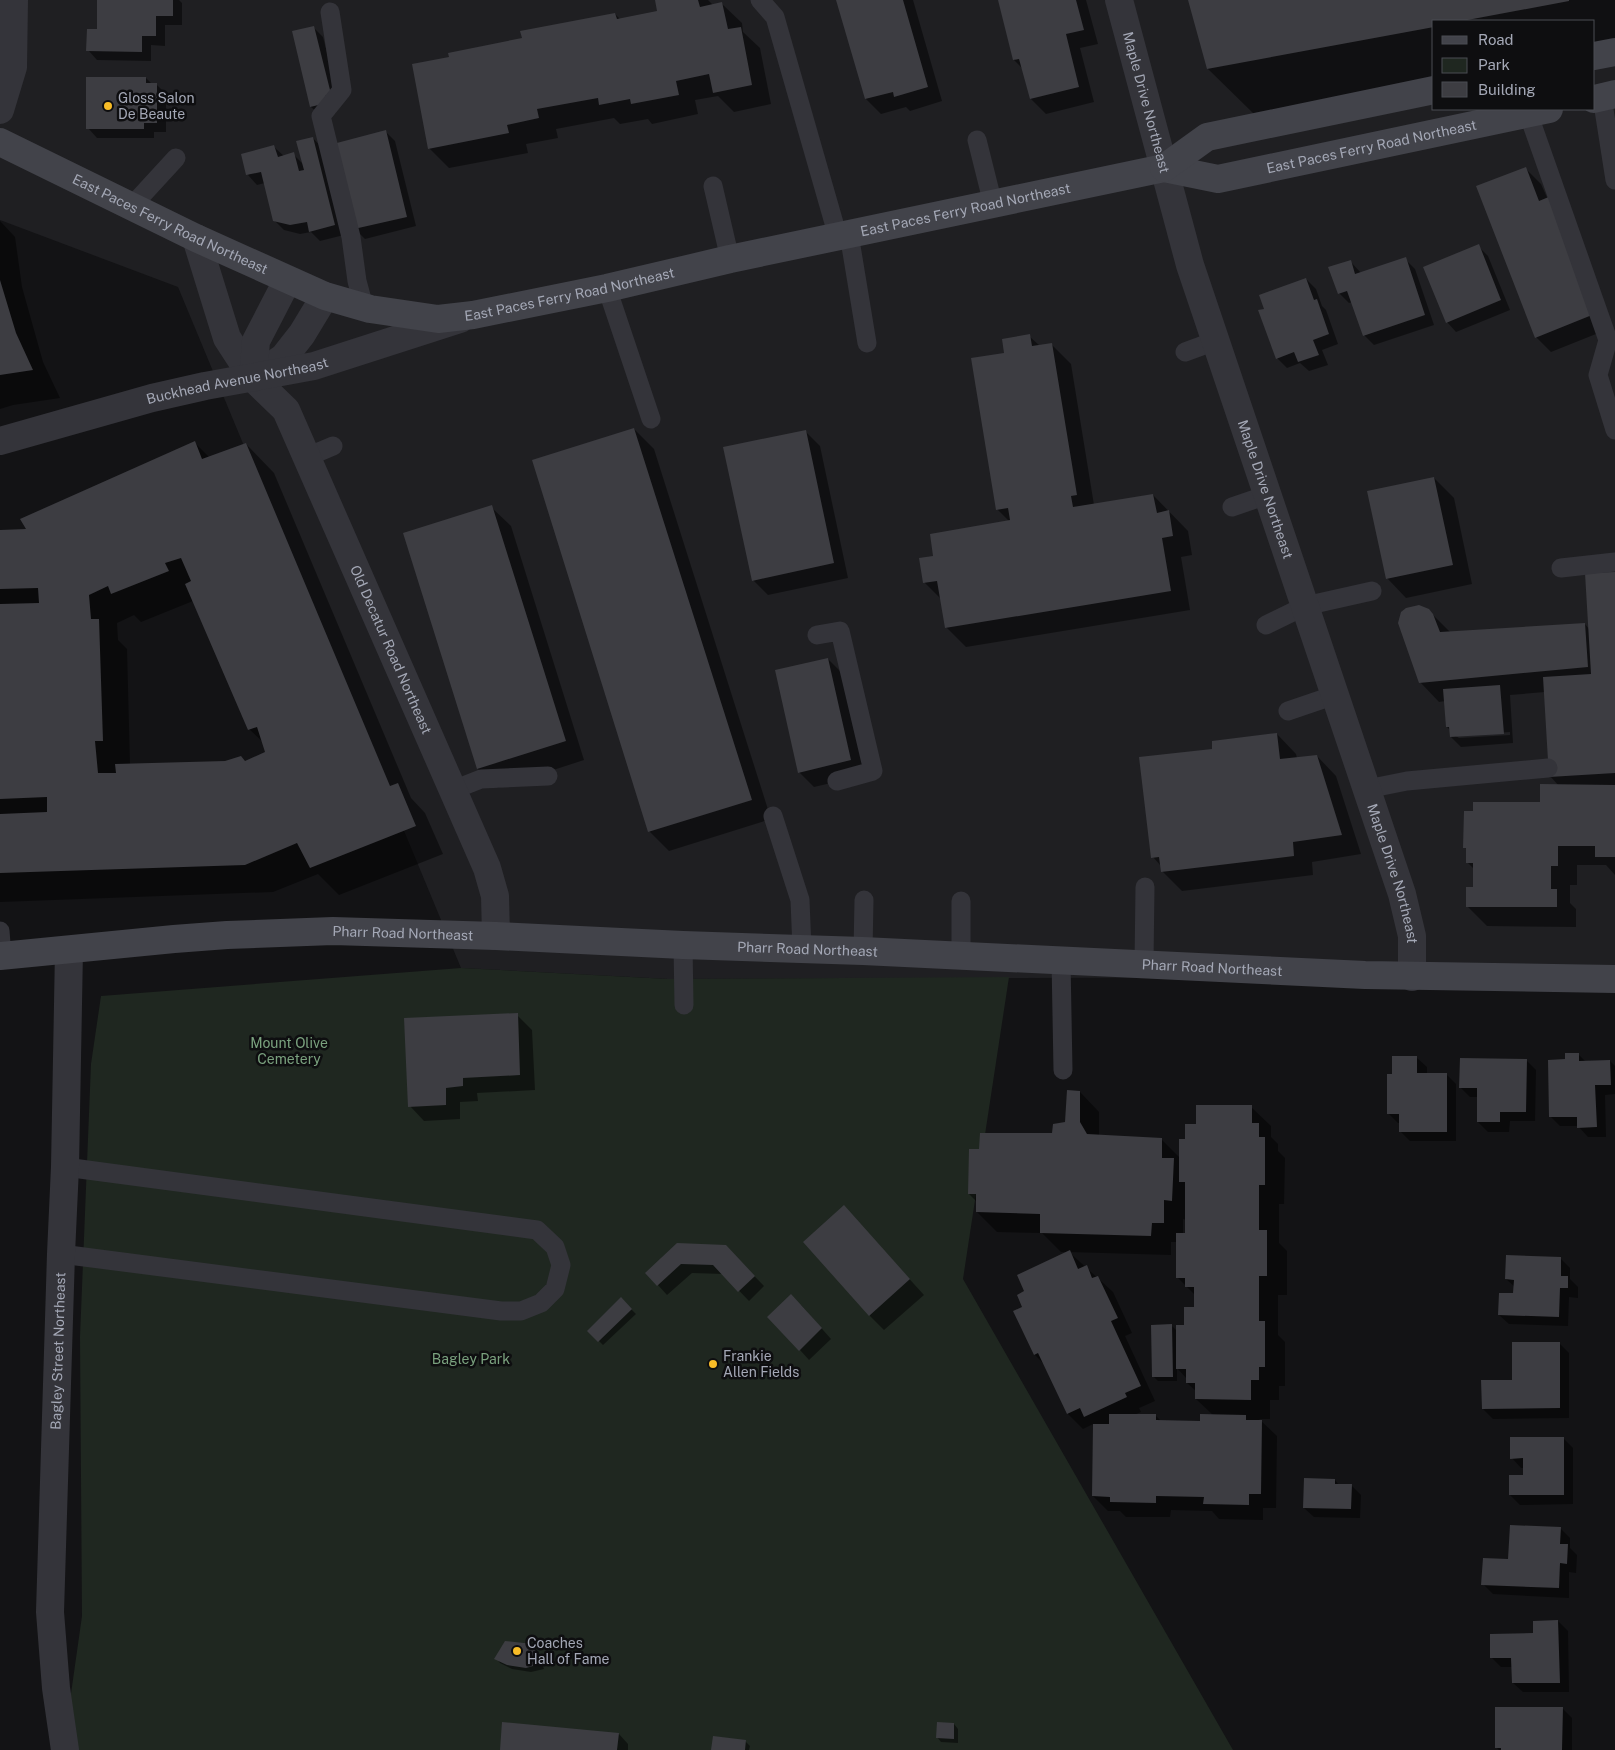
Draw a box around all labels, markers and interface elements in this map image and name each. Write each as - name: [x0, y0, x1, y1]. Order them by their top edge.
- legend: [1432, 20, 1595, 110]
- street label: Maple Drive Northeast: [1120, 30, 1173, 175]
- text: Road: [1478, 31, 1514, 48]
- text: Park: [1478, 56, 1510, 73]
- text: Building: [1478, 81, 1536, 98]
- place label: Gloss Salon De Beaute: [118, 90, 194, 122]
- marker: Gloss Salon De Beaute: [102, 100, 114, 112]
- street label: East Paces Ferry Road Northeast: [1265, 117, 1478, 177]
- street label: East Paces Ferry Road Northeast: [70, 171, 270, 277]
- street label: East Paces Ferry Road Northeast: [859, 180, 1072, 239]
- street label: East Paces Ferry Road Northeast: [463, 264, 676, 324]
- street label: Buckhead Avenue Northeast: [145, 354, 330, 407]
- street label: Maple Drive Northeast: [1235, 418, 1296, 561]
- street label: Old Decatur Road Northeast: [347, 563, 435, 736]
- street label: Maple Drive Northeast: [1364, 802, 1420, 943]
- street label: Pharr Road Northeast: [332, 923, 474, 943]
- street label: Pharr Road Northeast: [737, 939, 878, 960]
- street label: Pharr Road Northeast: [1141, 956, 1283, 979]
- park label: Mount Olive Cemetery: [250, 1035, 328, 1067]
- street label: Bagley Street Northeast: [48, 1272, 68, 1430]
- place label: Frankie Allen Fields: [723, 1348, 799, 1380]
- park label: Bagley Park: [432, 1351, 510, 1367]
- marker: Frankie Allen Fields: [707, 1358, 719, 1370]
- place label: Coaches Hall of Fame: [527, 1635, 610, 1667]
- marker: Coaches Hall of Fame: [511, 1645, 523, 1657]

